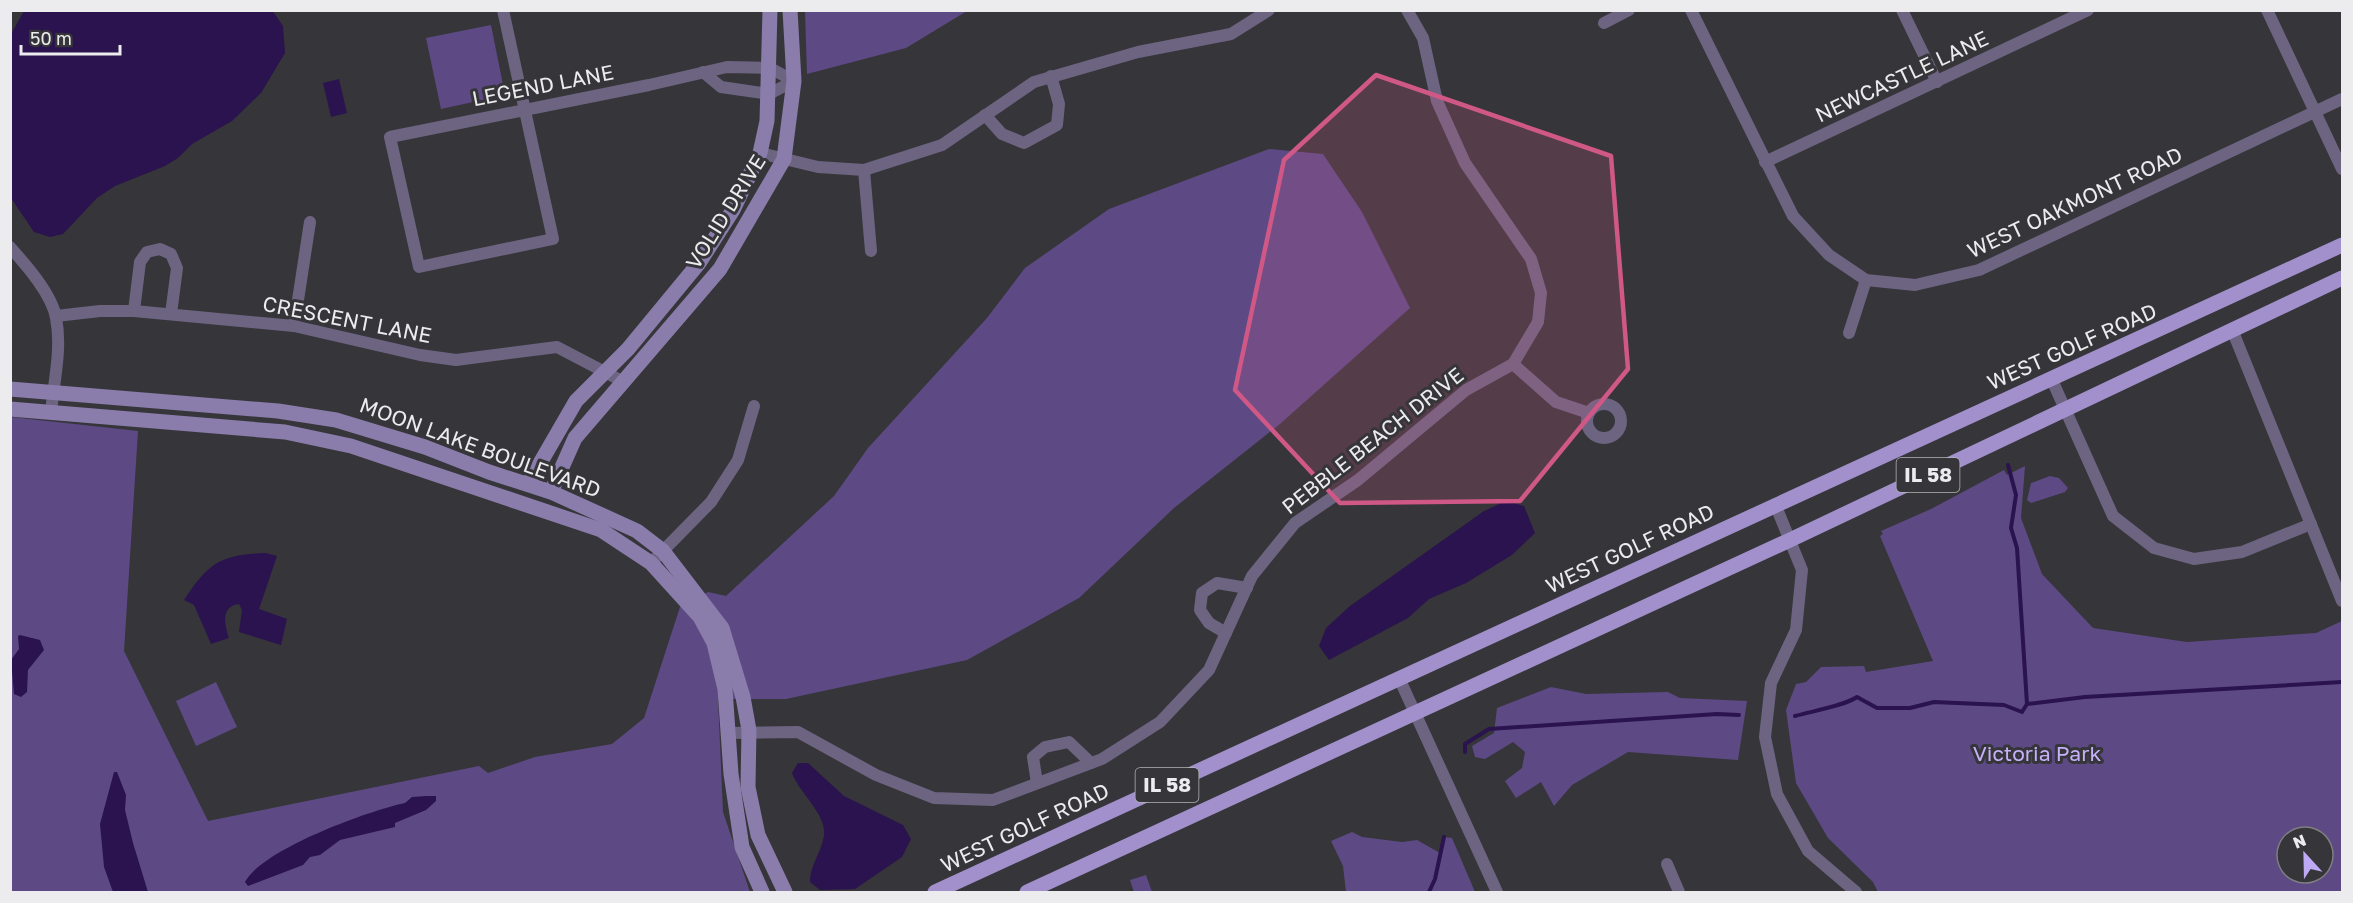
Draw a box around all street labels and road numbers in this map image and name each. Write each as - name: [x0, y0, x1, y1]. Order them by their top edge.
- street label: NEWCASTLE LANE: [1811, 25, 1992, 128]
- street label: LEGEND LANE: [470, 59, 616, 111]
- street label: WEST OAKMONT ROAD: [1963, 141, 2186, 263]
- street label: VOLID DRIVE: [680, 149, 771, 274]
- street label: CRESCENT LANE: [260, 290, 434, 348]
- street label: WEST GOLF ROAD: [1983, 297, 2160, 395]
- street label: PEBBLE BEACH DRIVE: [1276, 361, 1468, 519]
- street label: MOON LAKE BOULEVARD: [356, 391, 604, 503]
- road number: IL 58: [1896, 458, 1960, 492]
- street label: WEST GOLF ROAD: [1541, 498, 1718, 598]
- road number: IL 58: [1136, 768, 1198, 802]
- street label: WEST GOLF ROAD: [936, 777, 1113, 877]

